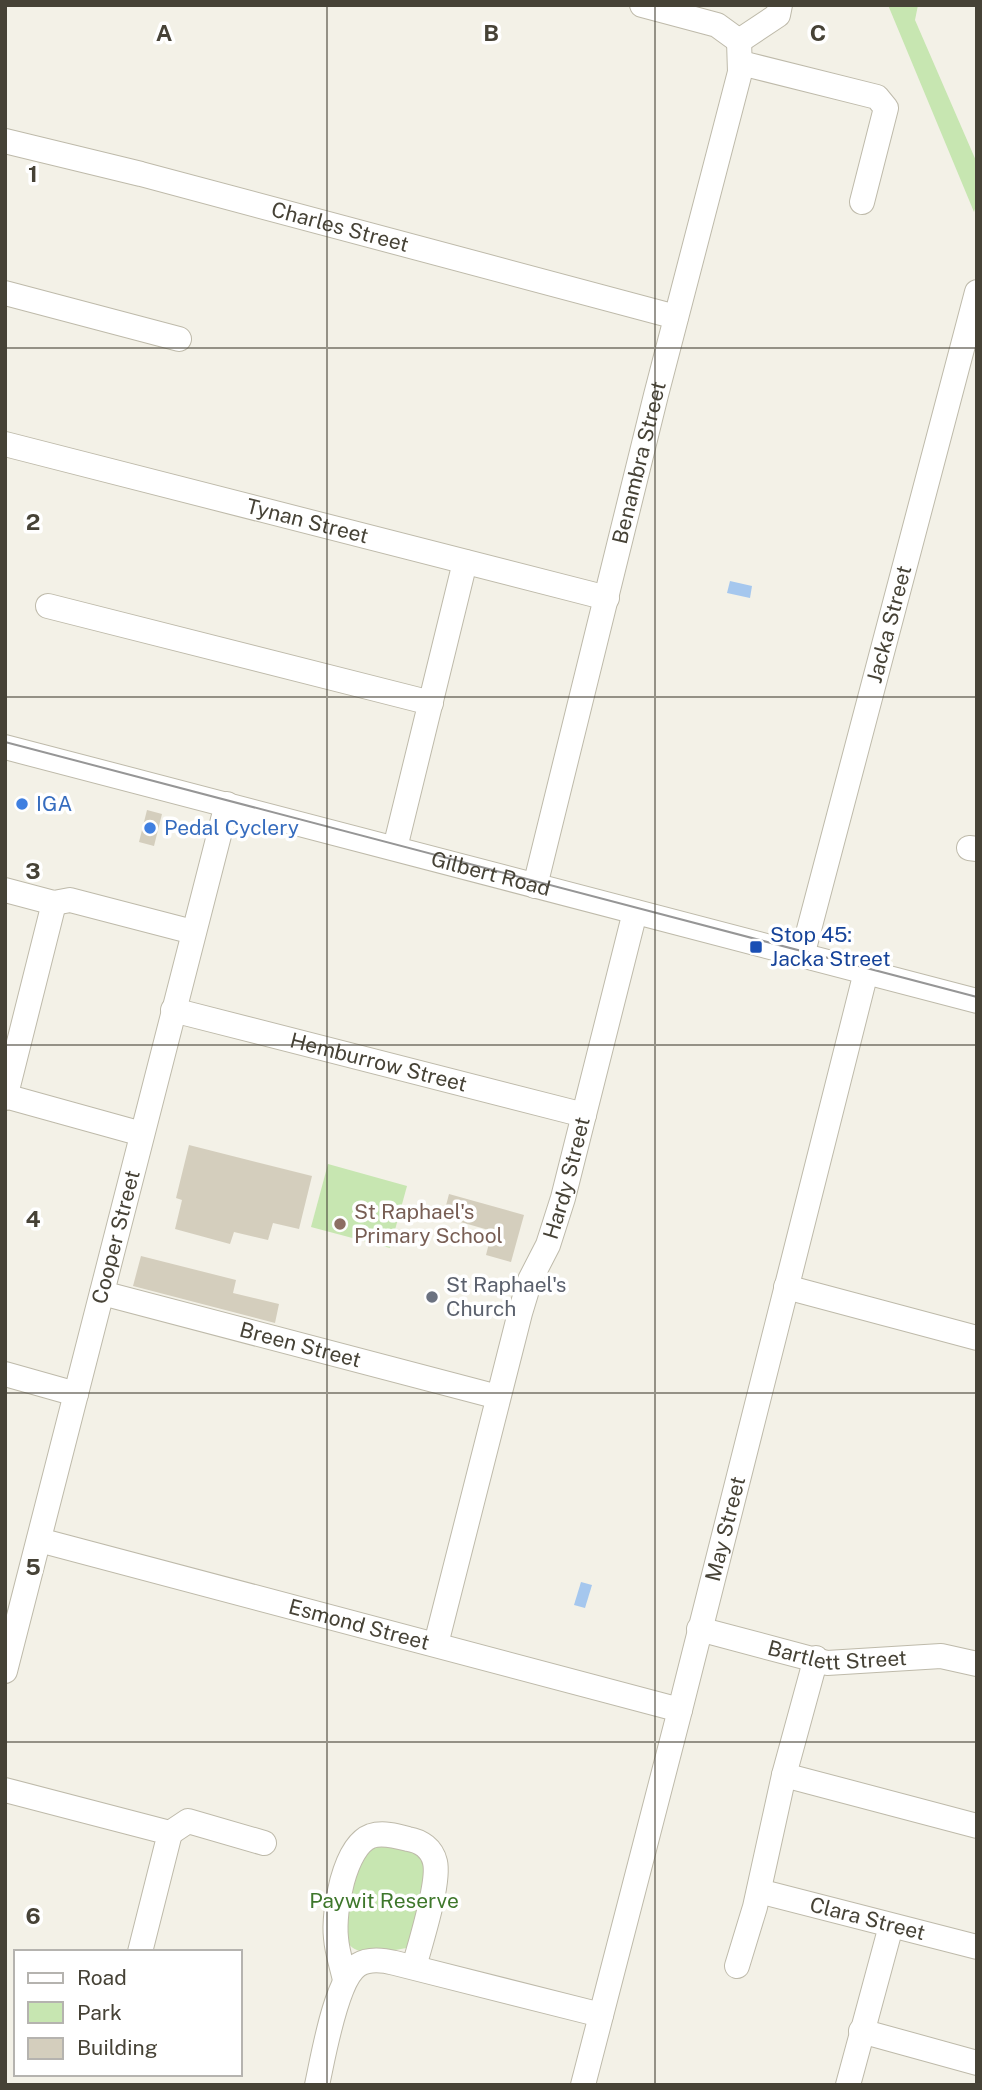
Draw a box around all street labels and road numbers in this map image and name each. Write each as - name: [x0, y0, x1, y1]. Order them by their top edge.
- street label: Charles Street: [269, 196, 412, 257]
- street label: Benambra Street: [607, 379, 671, 546]
- street label: Tynan Street: [244, 493, 371, 548]
- street label: Jacka Street: [861, 563, 916, 686]
- street label: Gilbert Road: [428, 846, 553, 901]
- street label: Hemburrow Street: [287, 1027, 470, 1097]
- street label: Hardy Street: [538, 1114, 595, 1242]
- street label: Cooper Street: [86, 1167, 145, 1307]
- street label: Breen Street: [237, 1317, 364, 1372]
- street label: May Street: [700, 1474, 750, 1584]
- street label: Esmond Street: [286, 1594, 432, 1655]
- street label: Bartlett Street: [765, 1635, 908, 1675]
- street label: Clara Street: [807, 1892, 928, 1945]

